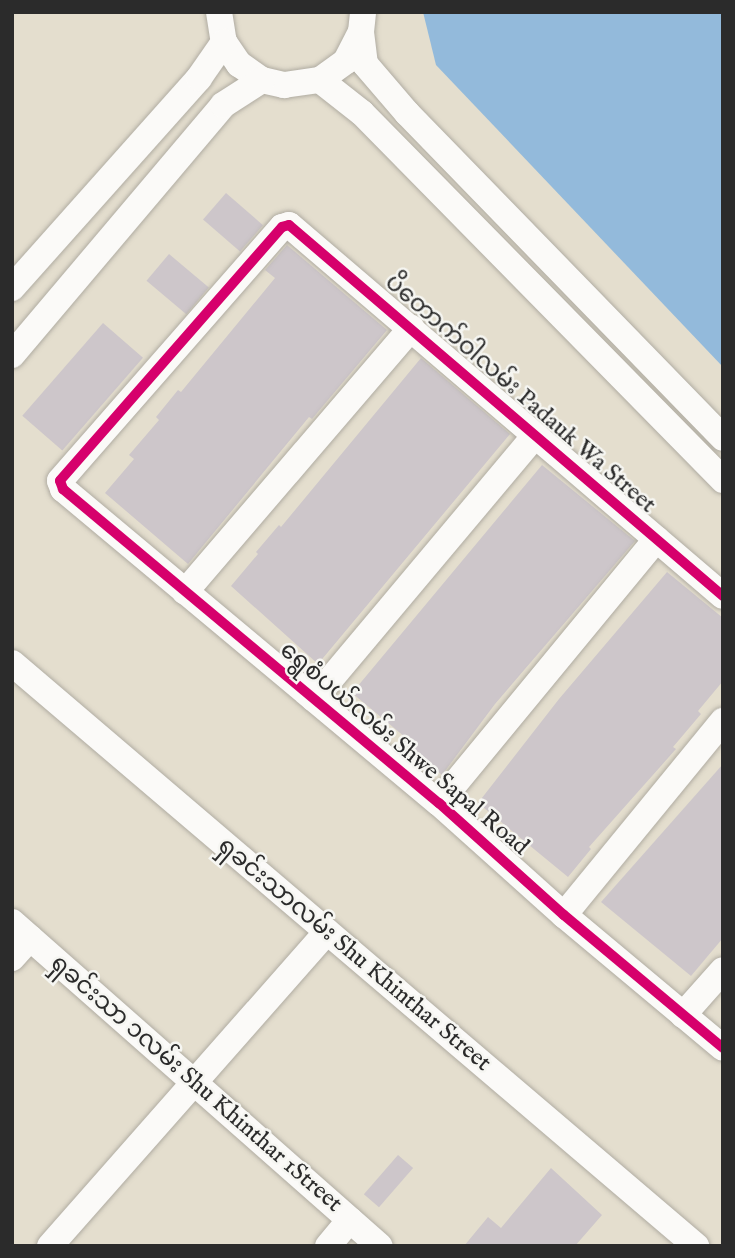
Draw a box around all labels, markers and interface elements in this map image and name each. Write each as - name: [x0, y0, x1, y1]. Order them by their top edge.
- street label: ပိတောက်ဝါလမ်း Padauk Wa Street: [379, 268, 661, 520]
- street label: ရွေစံပယ်လမ်း Shwe Sapal Road: [274, 636, 534, 862]
- street label: ရှခင်းသာလမ်း Shu Khinthar Street: [211, 832, 497, 1078]
- street label: ရှခင်းသာ ၁လမ်း Shu Khinthar 1Street: [44, 949, 348, 1219]

